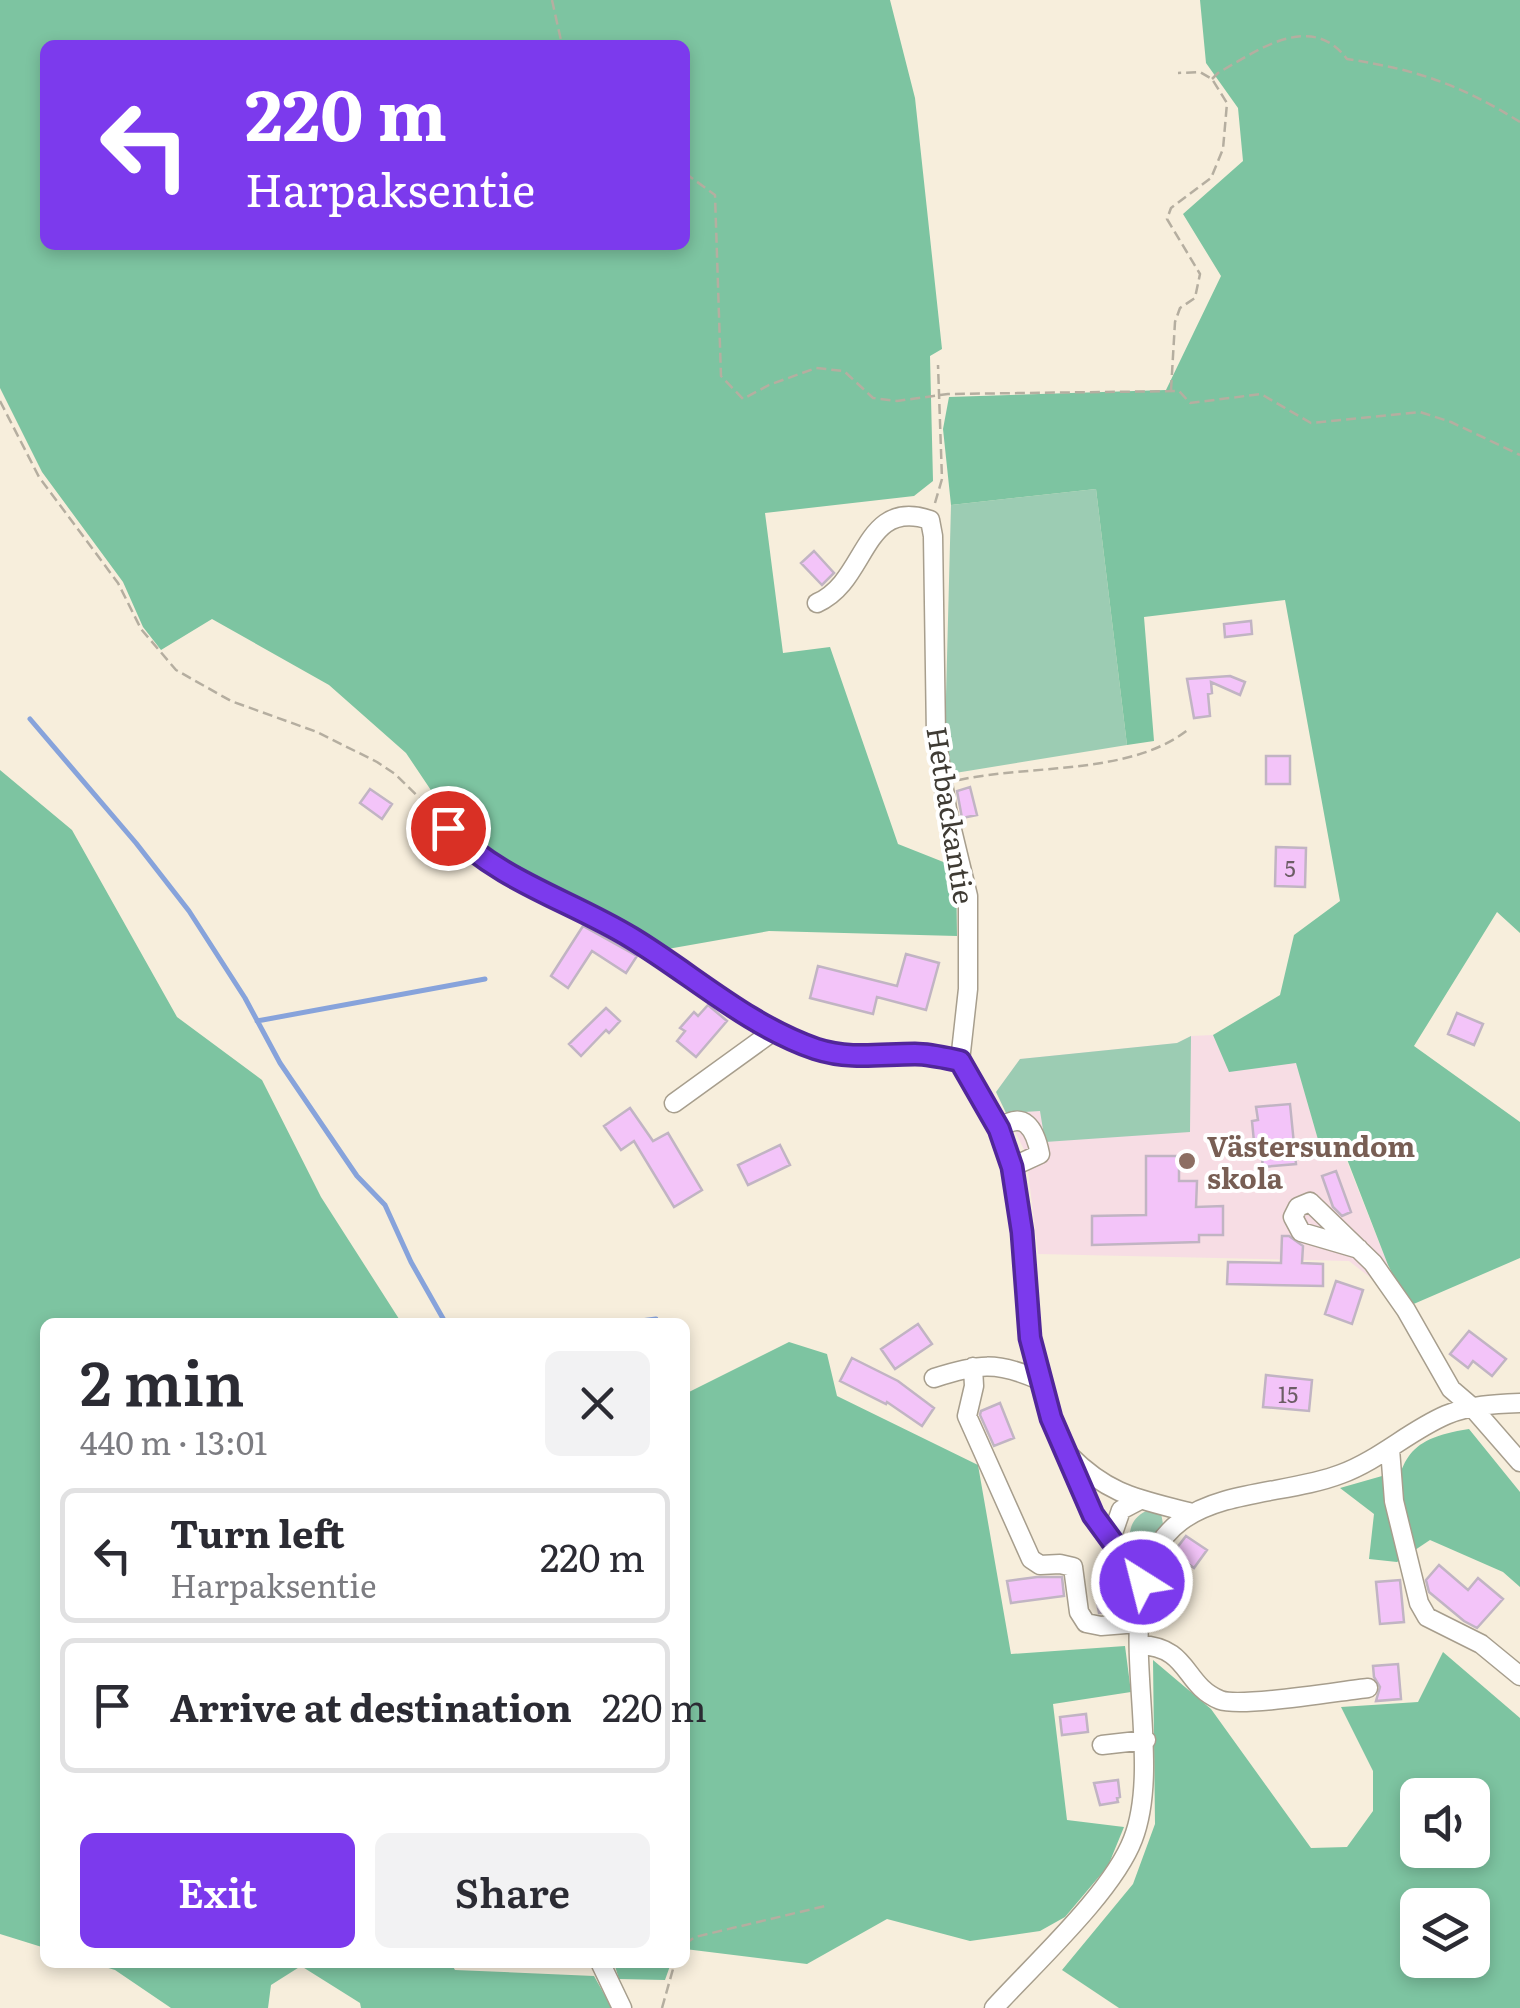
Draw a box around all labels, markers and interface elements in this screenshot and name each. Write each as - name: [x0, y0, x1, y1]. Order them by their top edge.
- text: 220 m: [245, 59, 447, 163]
- icon: left: [80, 80, 210, 210]
- text: Harpaksentie: [245, 154, 535, 221]
- street label: Hetbackantie: [917, 723, 987, 907]
- pin: [406, 786, 491, 871]
- icon: arrive: [421, 801, 476, 856]
- house number: 5: [1284, 851, 1296, 884]
- place label: Västersundom skola: [1207, 1124, 1415, 1198]
- marker: Västersundom skola: [1176, 1150, 1198, 1172]
- text: 2 min: [80, 1335, 245, 1424]
- button: close: [545, 1351, 650, 1456]
- house number: 15: [1278, 1377, 1298, 1410]
- text: 440 m · 13:01: [80, 1417, 267, 1465]
- text: Turn left: [170, 1503, 345, 1560]
- text: 220 m: [540, 1527, 645, 1584]
- icon: left: [85, 1528, 140, 1583]
- position arrow: [1090, 1530, 1194, 1634]
- text: Harpaksentie: [170, 1560, 377, 1608]
- text: Arrive at destination: [170, 1677, 572, 1734]
- text: 220 m: [602, 1677, 707, 1734]
- icon: arrive: [85, 1678, 140, 1733]
- map controls: [1400, 1778, 1490, 1978]
- button: sound: [1400, 1778, 1490, 1868]
- button: Exit: [80, 1833, 355, 1948]
- button: Share: [375, 1833, 650, 1948]
- button: layers: [1400, 1888, 1490, 1978]

